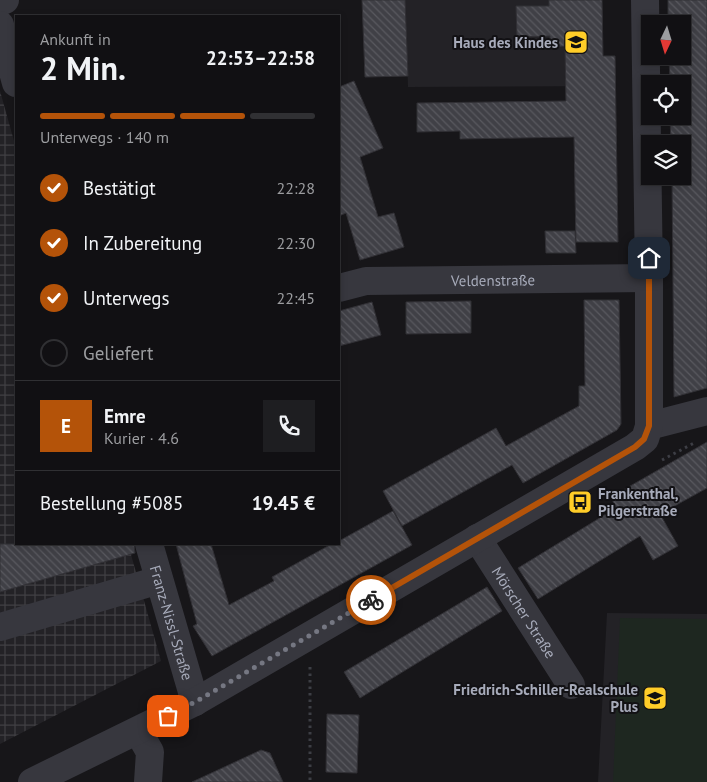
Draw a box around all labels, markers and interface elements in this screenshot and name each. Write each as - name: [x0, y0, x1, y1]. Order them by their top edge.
- north arrow: [641, 15, 691, 65]
- map controls: [641, 15, 691, 185]
- text: Ankunft in: [40, 29, 111, 49]
- school or university icon: Haus des Kindes: [563, 29, 589, 55]
- place label: Haus des Kindes: [453, 33, 558, 52]
- text: 22:53–22:58: [206, 46, 315, 70]
- text: 2 Min.: [40, 47, 126, 89]
- button: locate: [641, 75, 691, 125]
- text: Unterwegs · 140 m: [40, 127, 169, 147]
- button: layers: [641, 135, 691, 185]
- icon: check: [40, 174, 68, 202]
- text: Bestätigt: [83, 176, 156, 200]
- text: 22:28: [277, 178, 315, 198]
- icon: check: [40, 229, 68, 257]
- text: In Zubereitung: [83, 231, 202, 255]
- text: 22:30: [277, 233, 315, 253]
- pin: [628, 237, 670, 279]
- icon: home: [635, 244, 663, 272]
- street label: Veldenstraße: [450, 270, 535, 290]
- icon: check: [40, 284, 68, 312]
- text: Unterwegs: [83, 286, 170, 310]
- text: 22:45: [277, 288, 315, 308]
- text: Geliefert: [83, 341, 154, 365]
- button: phone: [263, 400, 315, 452]
- text: Emre: [104, 404, 146, 428]
- text: E: [61, 414, 71, 438]
- text: Kurier · 4.6: [104, 428, 179, 448]
- place label: Frankenthal, Pilgerstraße: [598, 484, 679, 520]
- bus stop icon: Frankenthal, Pilgerstraße: [567, 489, 593, 515]
- text: Bestellung #5085: [40, 491, 183, 515]
- text: 19.45 €: [252, 491, 315, 515]
- street label: Franz-Nissl-Straße: [146, 563, 198, 682]
- street label: Mörscher Straße: [488, 563, 561, 662]
- courier: [346, 575, 396, 625]
- icon: bike: [357, 586, 385, 614]
- place label: Friedrich-Schiller-Realschule Plus: [453, 680, 638, 716]
- school or university icon: Friedrich-Schiller-Realschule Plus: [642, 685, 668, 711]
- pin: [147, 695, 189, 737]
- icon: bag: [154, 702, 182, 730]

